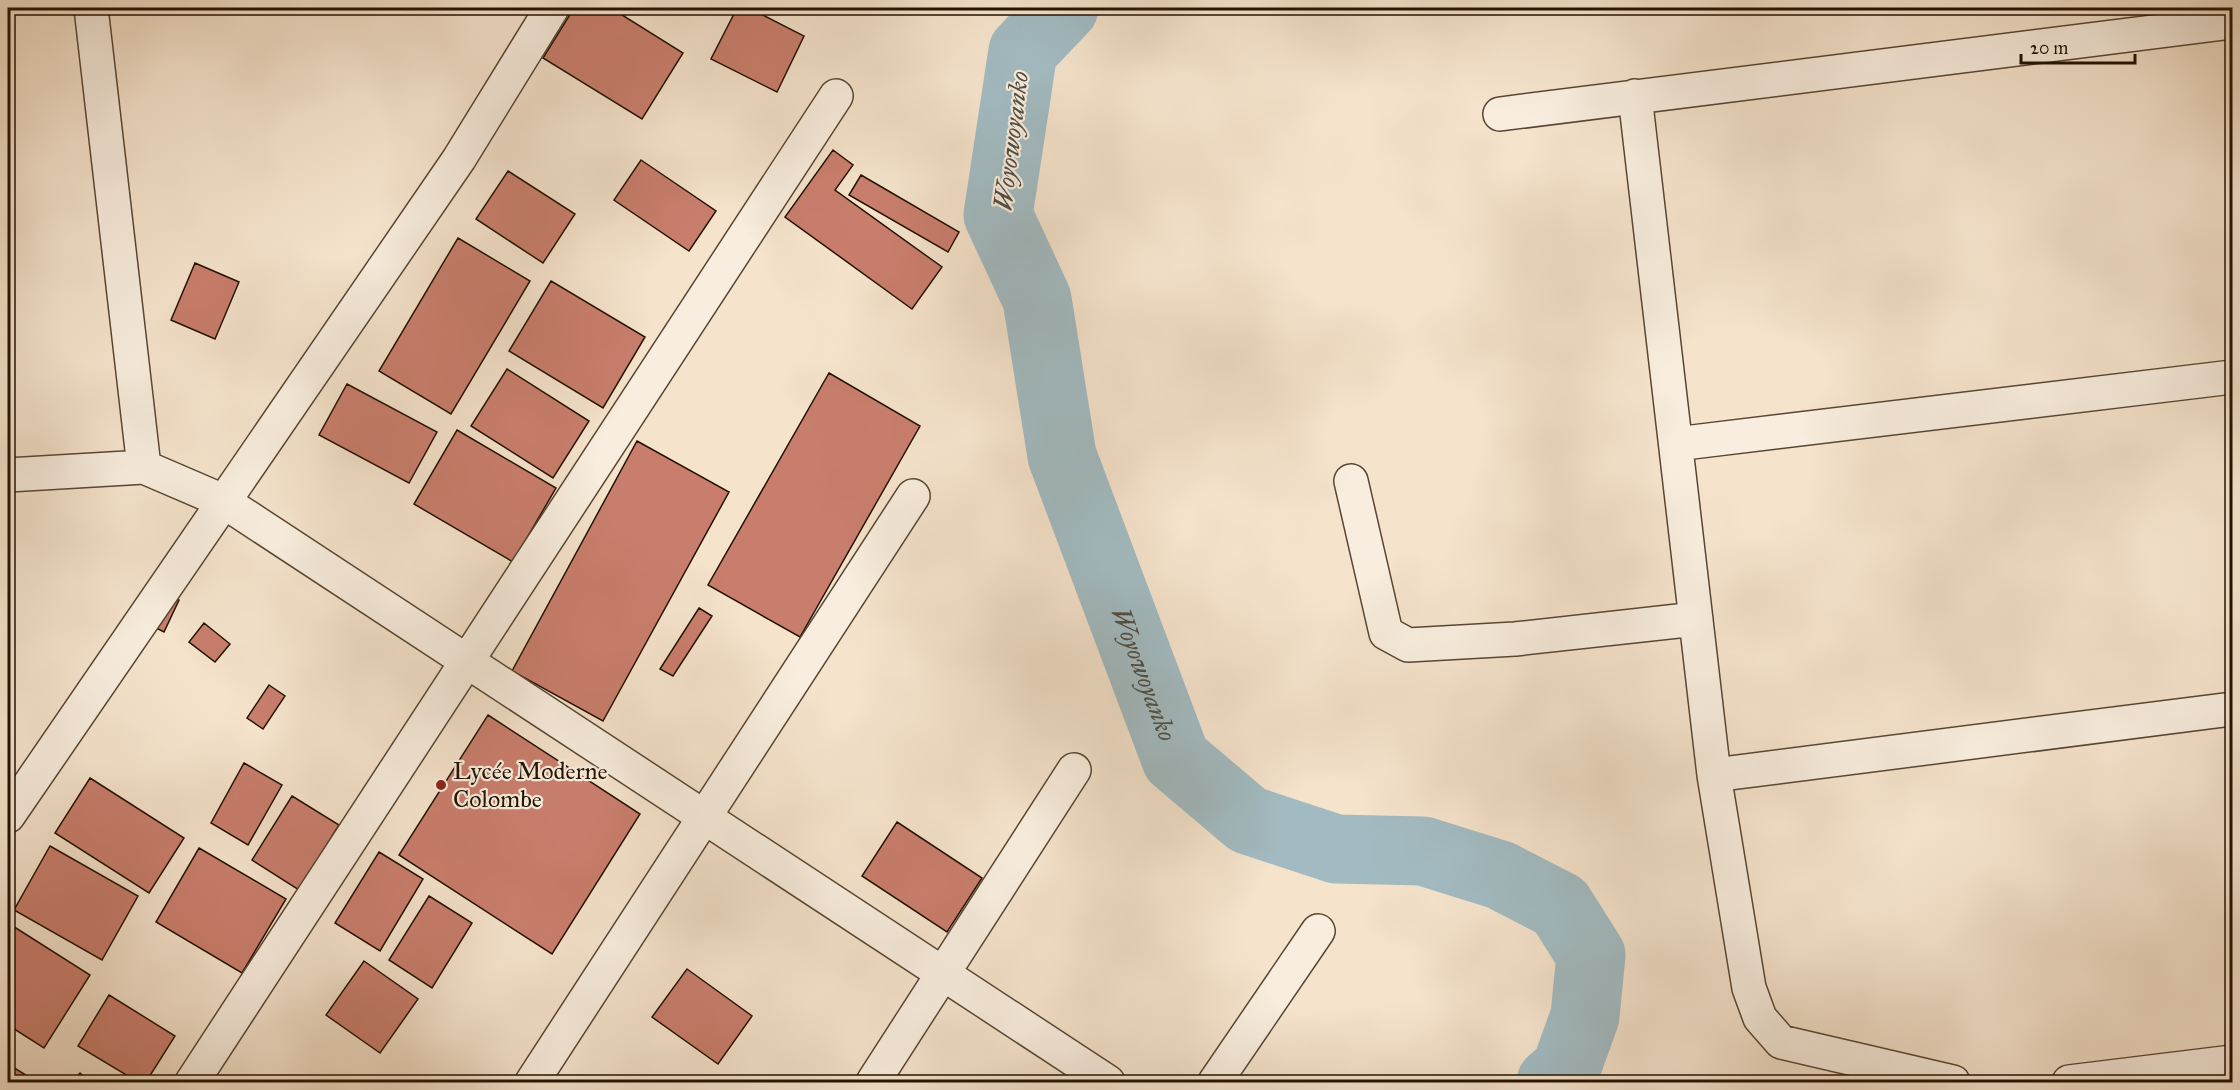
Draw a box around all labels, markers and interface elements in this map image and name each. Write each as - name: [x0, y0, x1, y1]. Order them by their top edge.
- scale bar: [2021, 27, 2135, 65]
- text: 20 m: [2030, 37, 2068, 59]
- water label: Woyowoyanko: [987, 69, 1035, 213]
- water label: Woyowoyanko: [1104, 603, 1184, 746]
- place label: Lycée Moderne Colombe: [453, 756, 608, 814]
- marker: Lycée Moderne Colombe: [434, 778, 448, 792]

